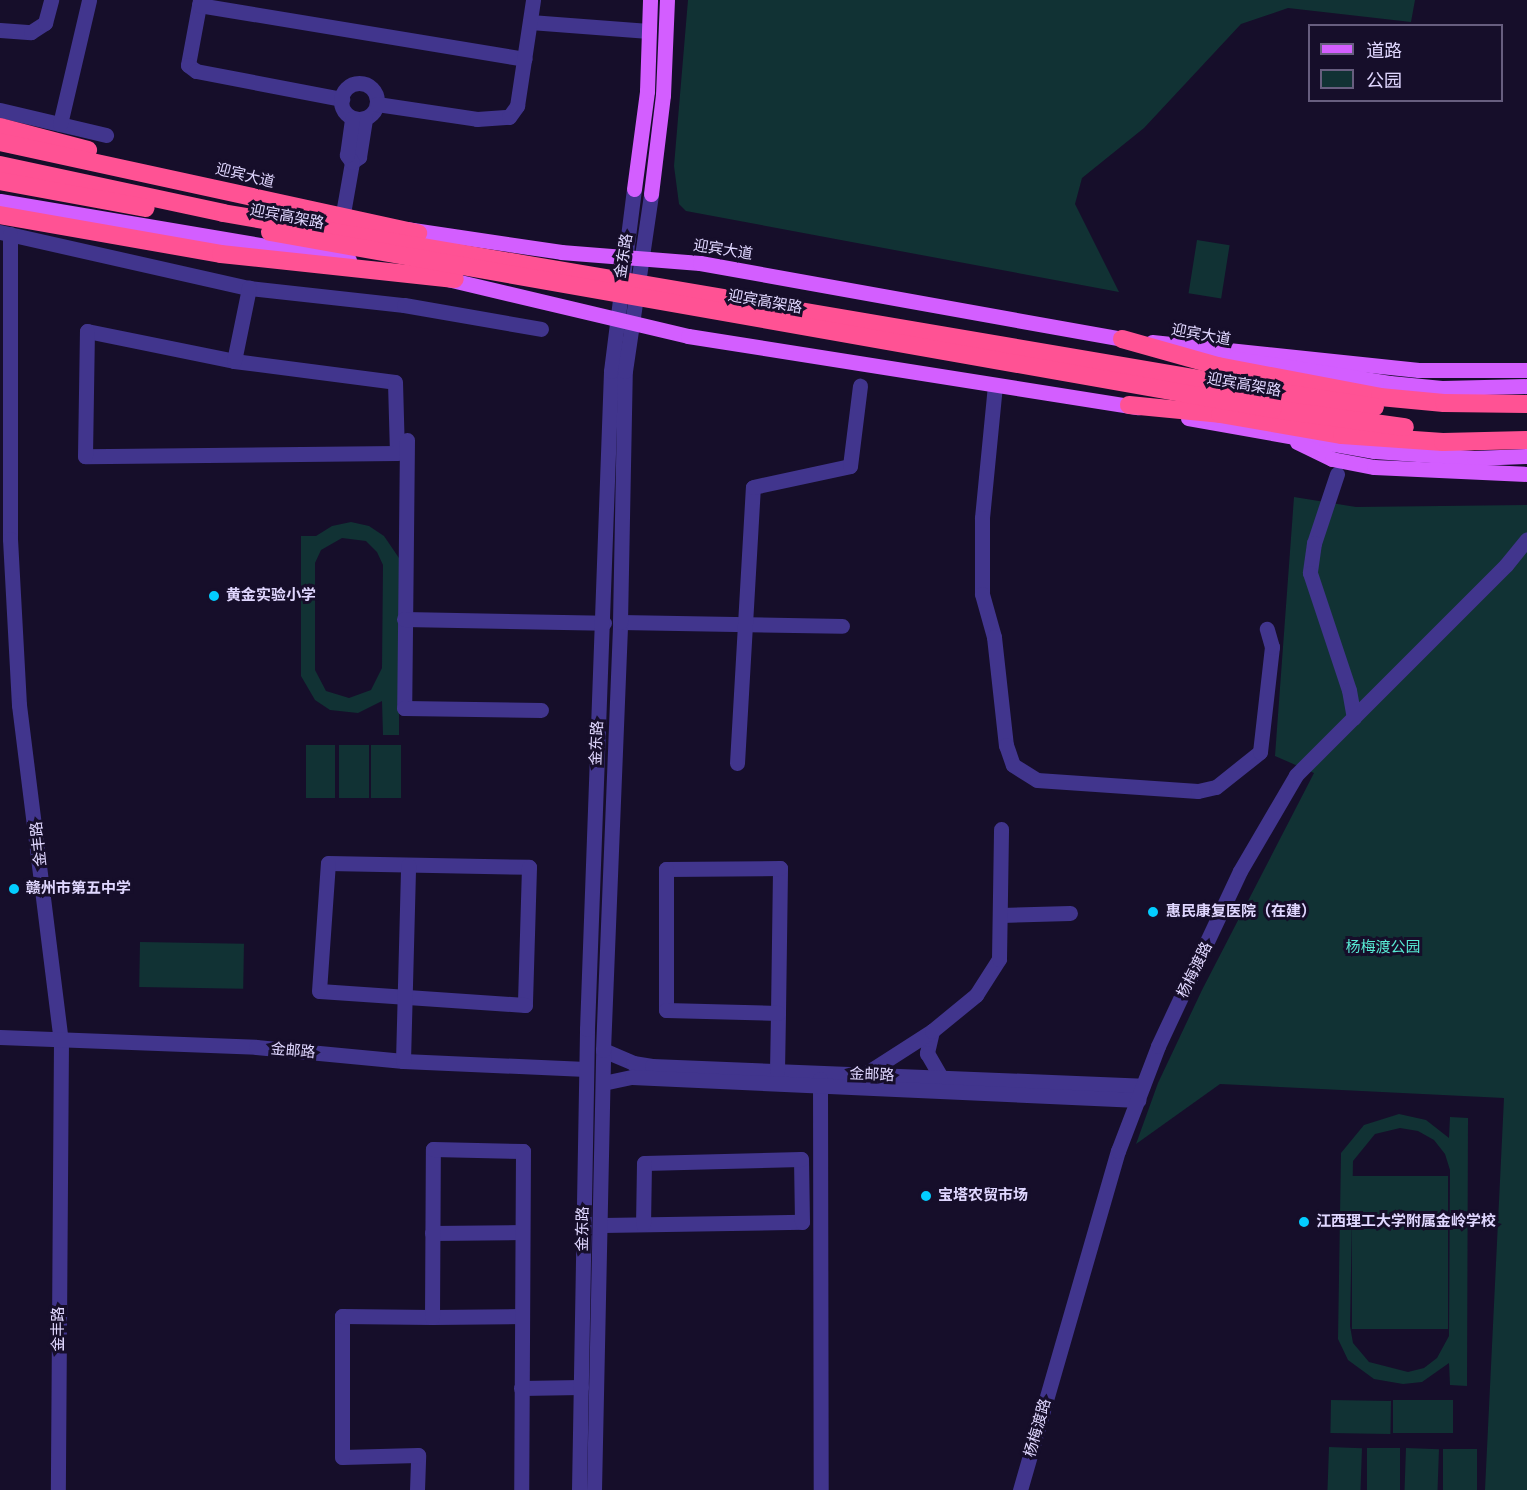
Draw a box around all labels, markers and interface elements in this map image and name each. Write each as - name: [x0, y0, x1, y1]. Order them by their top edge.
- legend: [1308, 24, 1503, 102]
- text: 道路: [1366, 39, 1402, 63]
- text: 公园: [1366, 69, 1402, 93]
- street label: 迎宾大道: [214, 160, 276, 192]
- street label: 迎宾高架路: [248, 201, 326, 233]
- street label: 金东路: [612, 232, 636, 280]
- street label: 迎宾大道: [692, 236, 754, 264]
- street label: 迎宾高架路: [727, 287, 803, 317]
- street label: 迎宾大道: [1170, 321, 1232, 349]
- street label: 迎宾高架路: [1206, 370, 1282, 400]
- place label: 黄金实验小学: [226, 587, 316, 605]
- marker: 黄金实验小学: [207, 589, 221, 603]
- street label: 金东路: [587, 720, 607, 766]
- street label: 金丰路: [28, 821, 50, 867]
- place label: 赣州市第五中学: [26, 880, 131, 898]
- marker: 赣州市第五中学: [7, 882, 21, 896]
- marker: 惠民康复医院（在建）: [1144, 903, 1162, 921]
- place label: 惠民康复医院（在建）: [1166, 903, 1316, 921]
- street label: 杨梅渡路: [1174, 939, 1216, 1001]
- park label: 杨梅渡公园: [1346, 939, 1420, 957]
- street label: 金邮路: [270, 1040, 316, 1062]
- street label: 金邮路: [849, 1065, 895, 1085]
- place label: 宝塔农贸市场: [938, 1187, 1028, 1205]
- marker: 宝塔农贸市场: [919, 1189, 933, 1203]
- street label: 金东路: [574, 1206, 592, 1252]
- place label: 江西理工大学附属金岭学校: [1316, 1213, 1496, 1231]
- marker: 江西理工大学附属金岭学校: [1297, 1215, 1311, 1229]
- street label: 金丰路: [50, 1307, 68, 1351]
- street label: 杨梅渡路: [1021, 1397, 1055, 1459]

